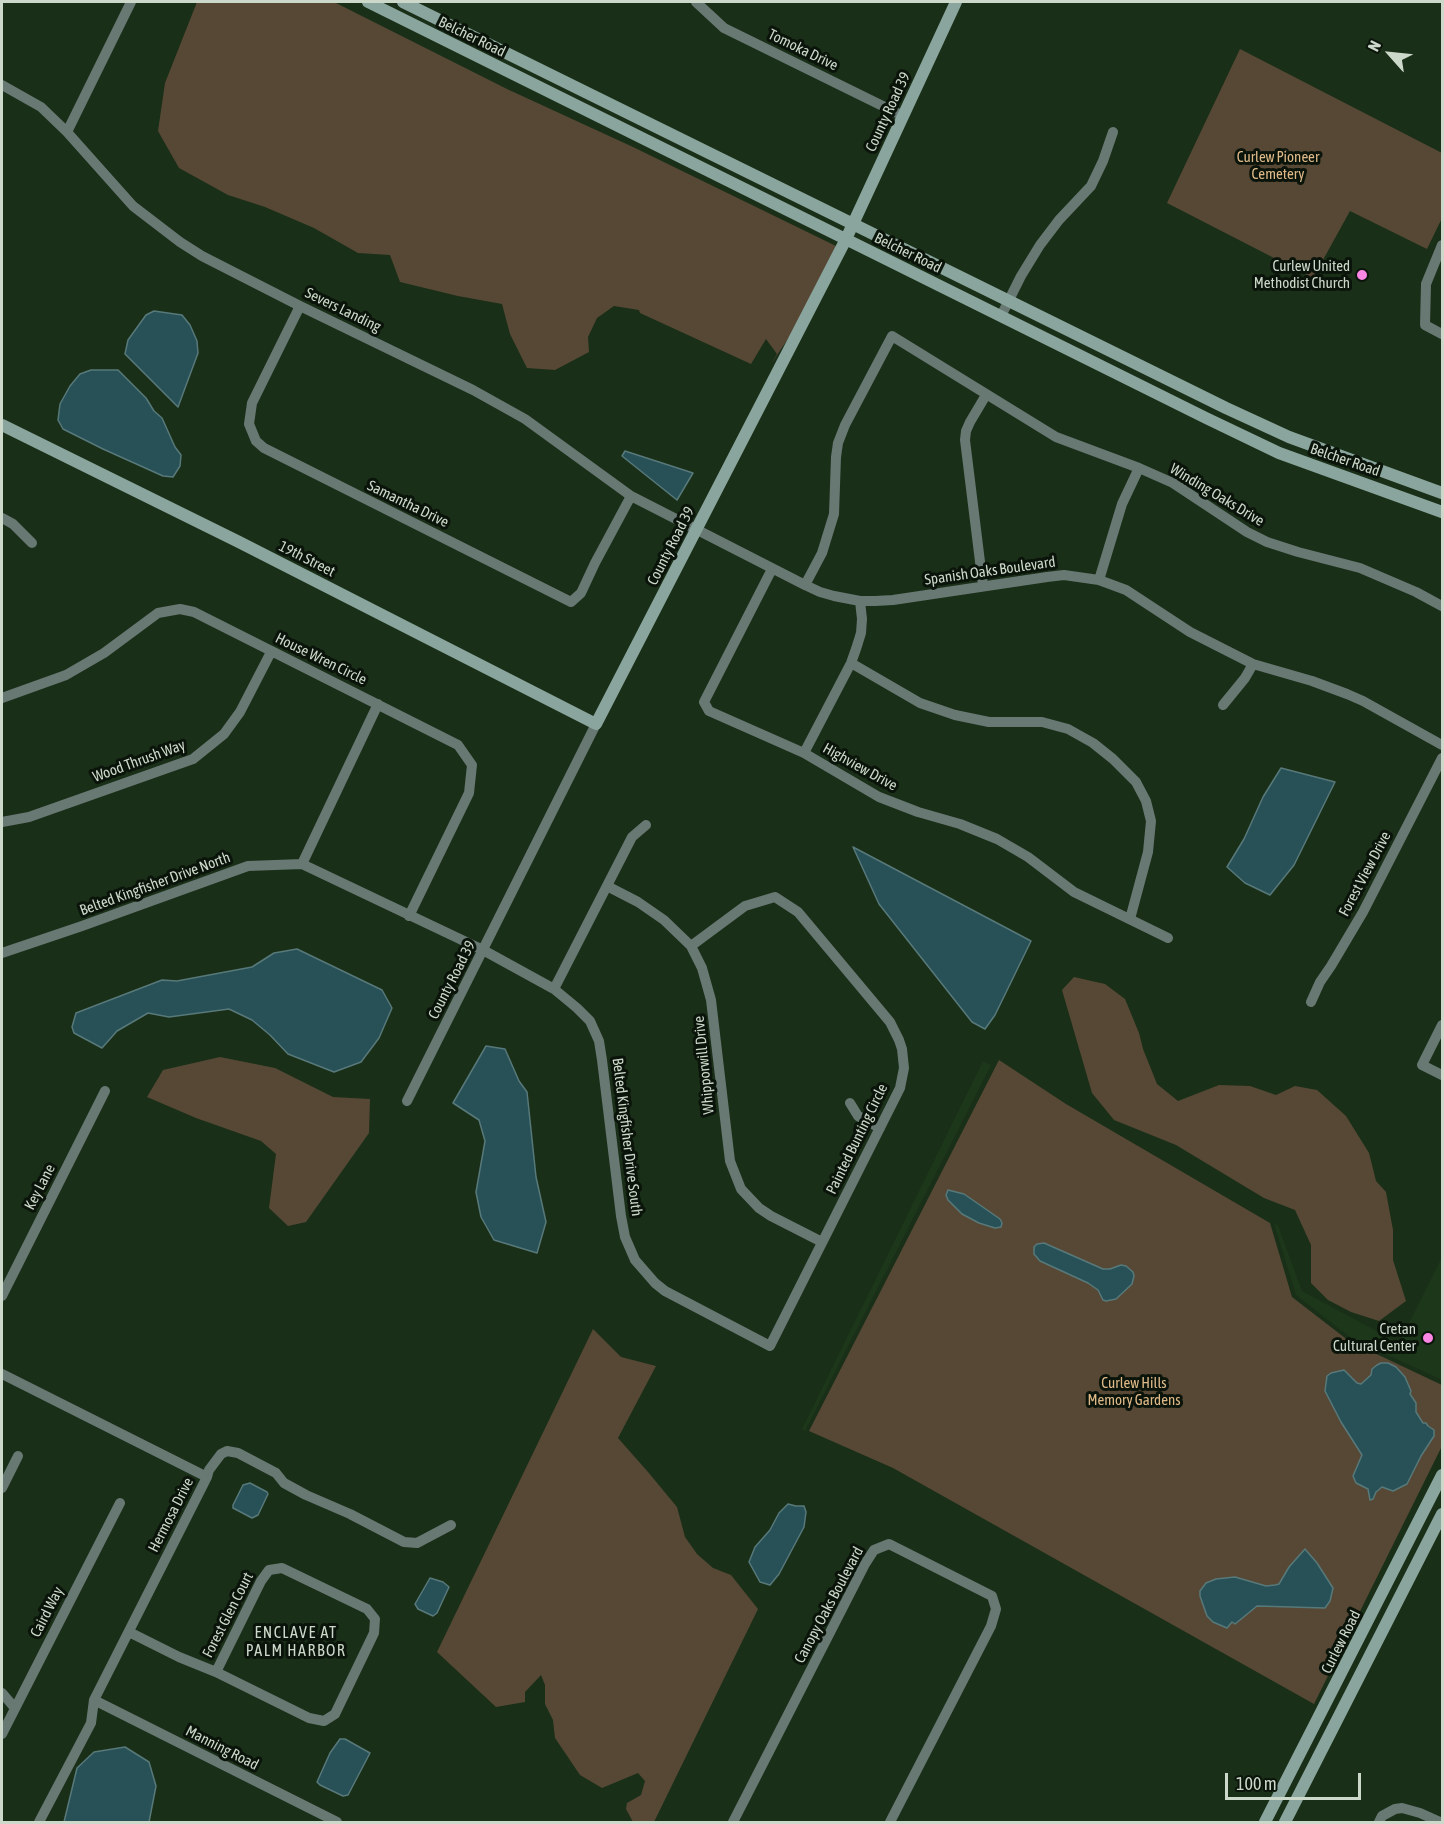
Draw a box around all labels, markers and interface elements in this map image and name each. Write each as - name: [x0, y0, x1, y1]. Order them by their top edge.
- street label: Belcher Road: [435, 13, 509, 61]
- north arrow: [1360, 24, 1420, 84]
- street label: Tomoka Drive: [765, 25, 841, 75]
- text: N: [1364, 38, 1384, 54]
- street label: County Road 39: [862, 69, 914, 155]
- park label: Curlew Pioneer Cemetery: [1237, 148, 1319, 183]
- street label: Belcher Road: [871, 229, 945, 277]
- place label: Curlew United Methodist Church: [1254, 257, 1350, 292]
- marker: Curlew United Methodist Church: [1355, 268, 1369, 282]
- street label: Severs Landing: [302, 284, 384, 336]
- street label: Belcher Road: [1308, 440, 1382, 480]
- street label: Winding Oaks Drive: [1167, 460, 1267, 530]
- street label: Samantha Drive: [364, 477, 452, 531]
- street label: County Road 39: [644, 504, 698, 588]
- street label: 19th Street: [276, 537, 338, 581]
- street label: Spanish Oaks Boulevard: [923, 553, 1057, 589]
- street label: House Wren Circle: [272, 629, 370, 689]
- street label: Wood Thrush Way: [90, 736, 188, 786]
- street label: Highview Drive: [820, 739, 900, 795]
- street label: Forest View Drive: [1335, 829, 1395, 919]
- street label: Belted Kingfisher Drive North: [77, 848, 233, 920]
- street label: County Road 39: [425, 938, 479, 1022]
- street label: Whipporwill Drive: [690, 1015, 718, 1115]
- street label: Belted Kingfisher Drive South: [608, 1057, 646, 1217]
- street label: Painted Bunting Circle: [822, 1081, 892, 1197]
- street label: Key Lane: [21, 1161, 59, 1213]
- place label: Cretan Cultural Center: [1333, 1320, 1416, 1355]
- marker: Cretan Cultural Center: [1421, 1331, 1435, 1345]
- park label: Curlew Hills Memory Gardens: [1087, 1374, 1181, 1409]
- street label: Hermosa Drive: [145, 1475, 197, 1555]
- street label: Canopy Oaks Boulevard: [791, 1544, 867, 1666]
- street label: Forest Glen Court: [199, 1569, 257, 1661]
- street label: Caird Way: [27, 1584, 67, 1640]
- street label: Curlew Road: [1317, 1607, 1365, 1677]
- district label: ENCLAVE AT PALM HARBOR: [246, 1623, 346, 1661]
- street label: Manning Road: [183, 1722, 261, 1774]
- scale bar: [1228, 1761, 1364, 1799]
- text: 100 m: [1236, 1773, 1277, 1794]

